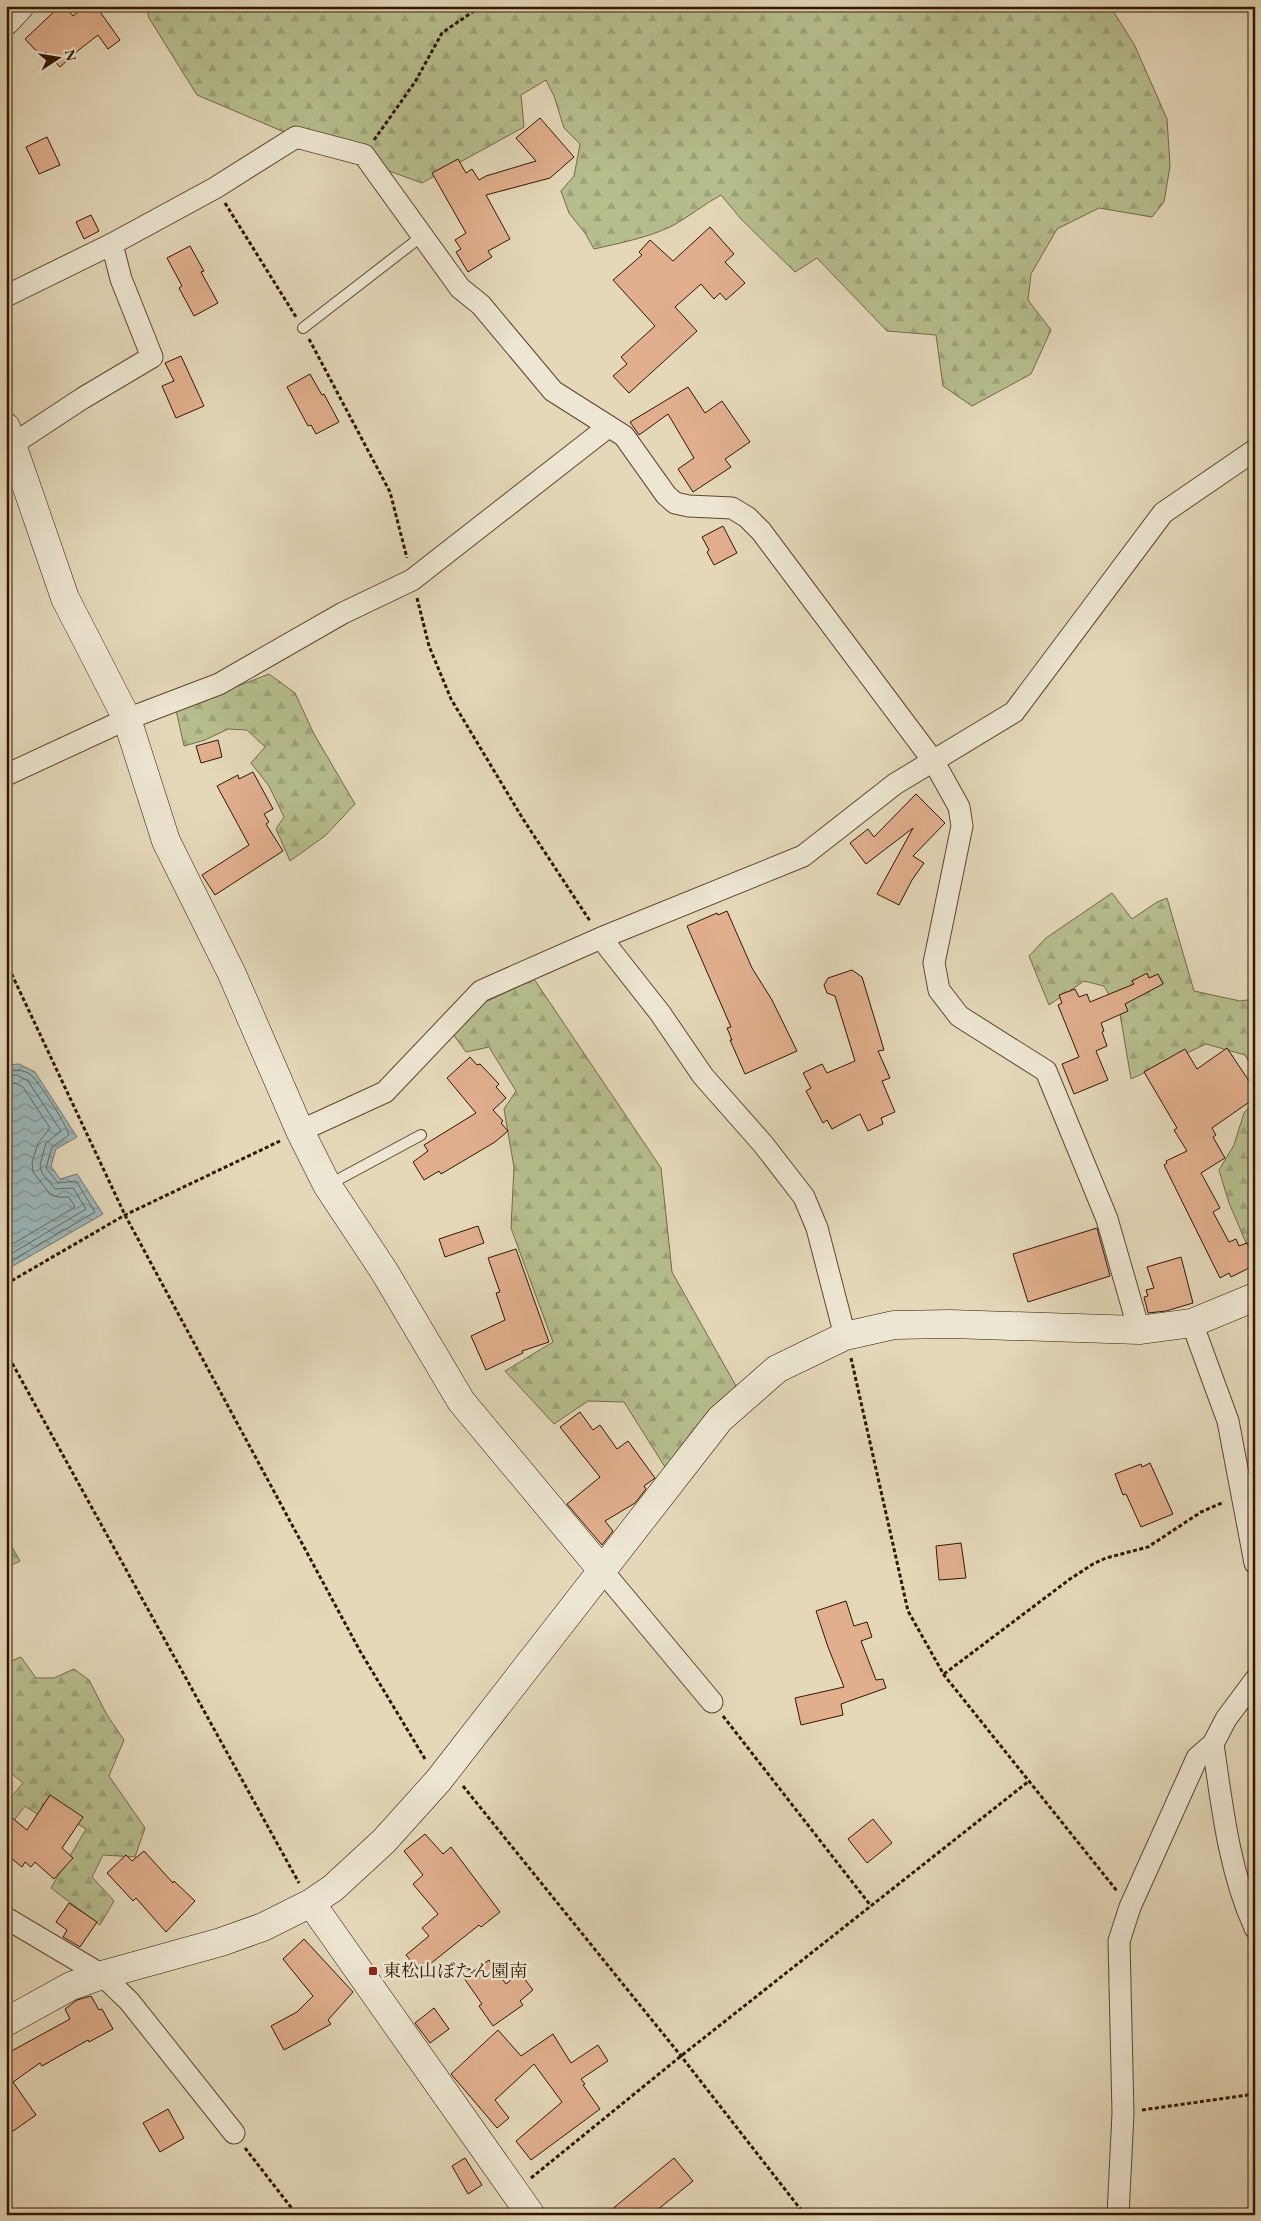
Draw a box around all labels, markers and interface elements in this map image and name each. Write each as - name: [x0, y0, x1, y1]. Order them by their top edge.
- north arrow: [32, 32, 82, 82]
- text: N: [61, 48, 81, 63]
- place label: 東松山ぼたん園南: [383, 1959, 527, 1982]
- marker: 東松山ぼたん園南: [367, 1965, 379, 1977]

